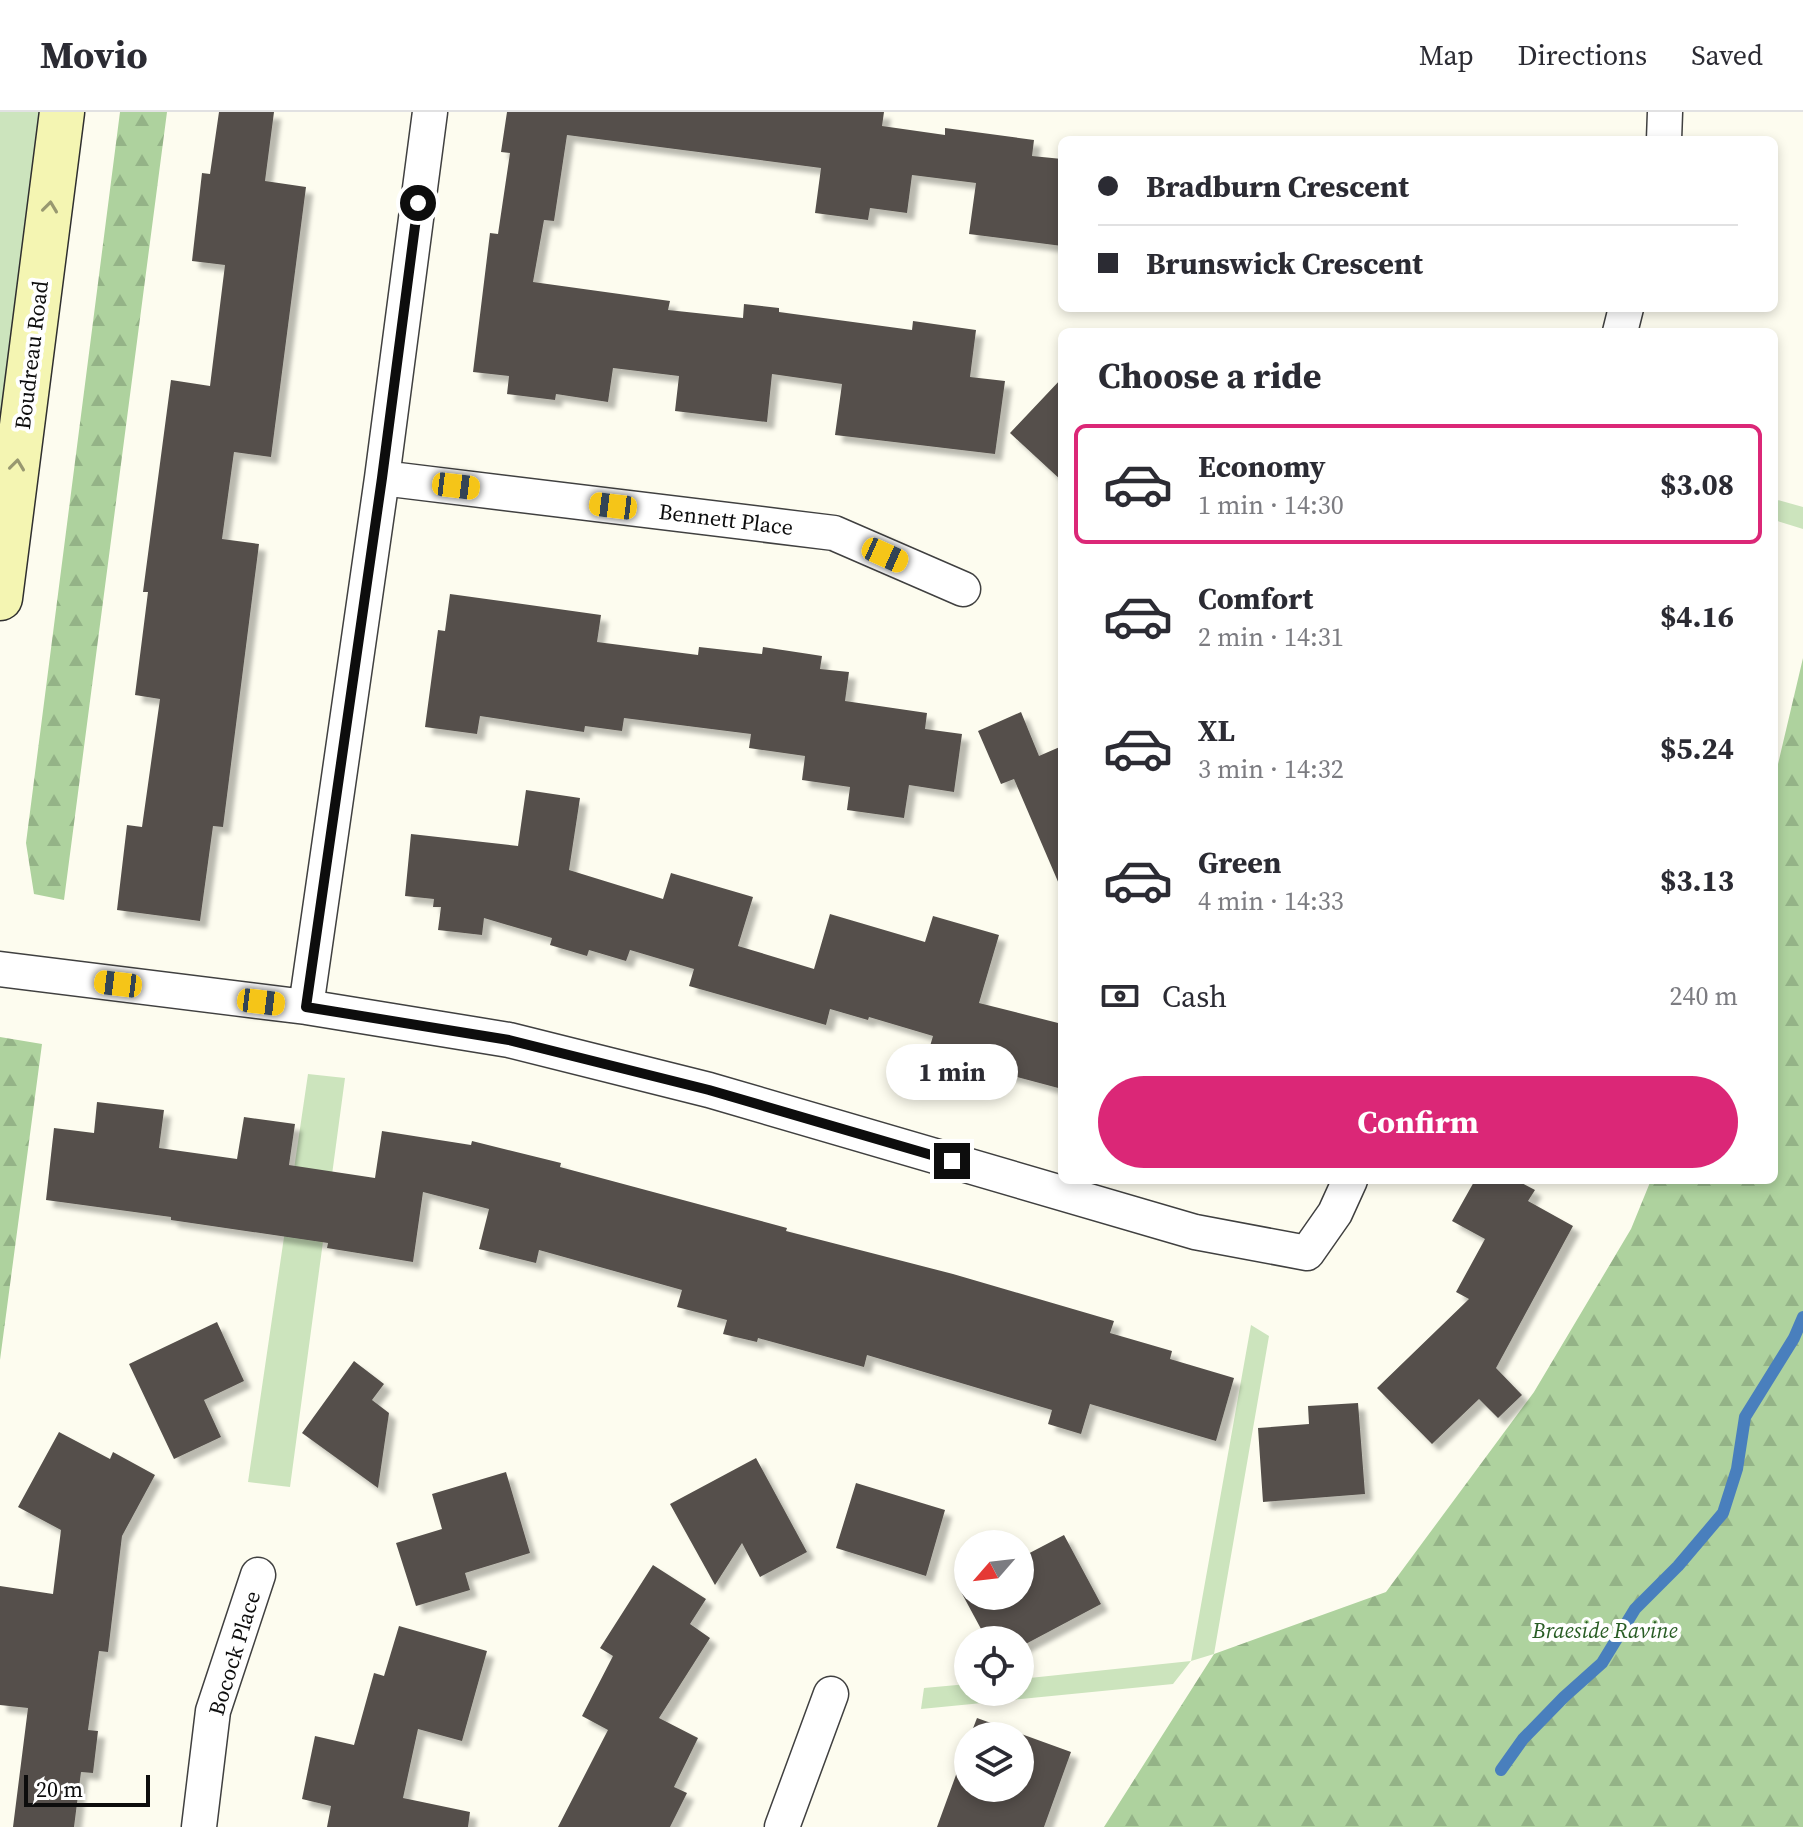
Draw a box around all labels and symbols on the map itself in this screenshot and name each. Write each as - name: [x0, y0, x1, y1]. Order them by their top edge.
- route start: [400, 185, 436, 221]
- one-way arrow: [41, 200, 58, 214]
- street label: Boudreau Road: [7, 278, 55, 431]
- one-way arrow: [8, 458, 25, 472]
- car: [431, 471, 481, 501]
- car: [588, 491, 638, 521]
- street label: Bennett Place: [657, 496, 795, 542]
- car: [858, 534, 912, 576]
- car: [93, 969, 143, 999]
- car: [236, 987, 286, 1017]
- callout: 1 min: [886, 1045, 1018, 1101]
- route end: [934, 1143, 970, 1179]
- north arrow: [954, 1530, 1034, 1610]
- street label: Bocock Place: [201, 1587, 267, 1719]
- park label: Braeside Ravine: [1531, 1615, 1678, 1645]
- scale bar: [24, 1771, 150, 1807]

